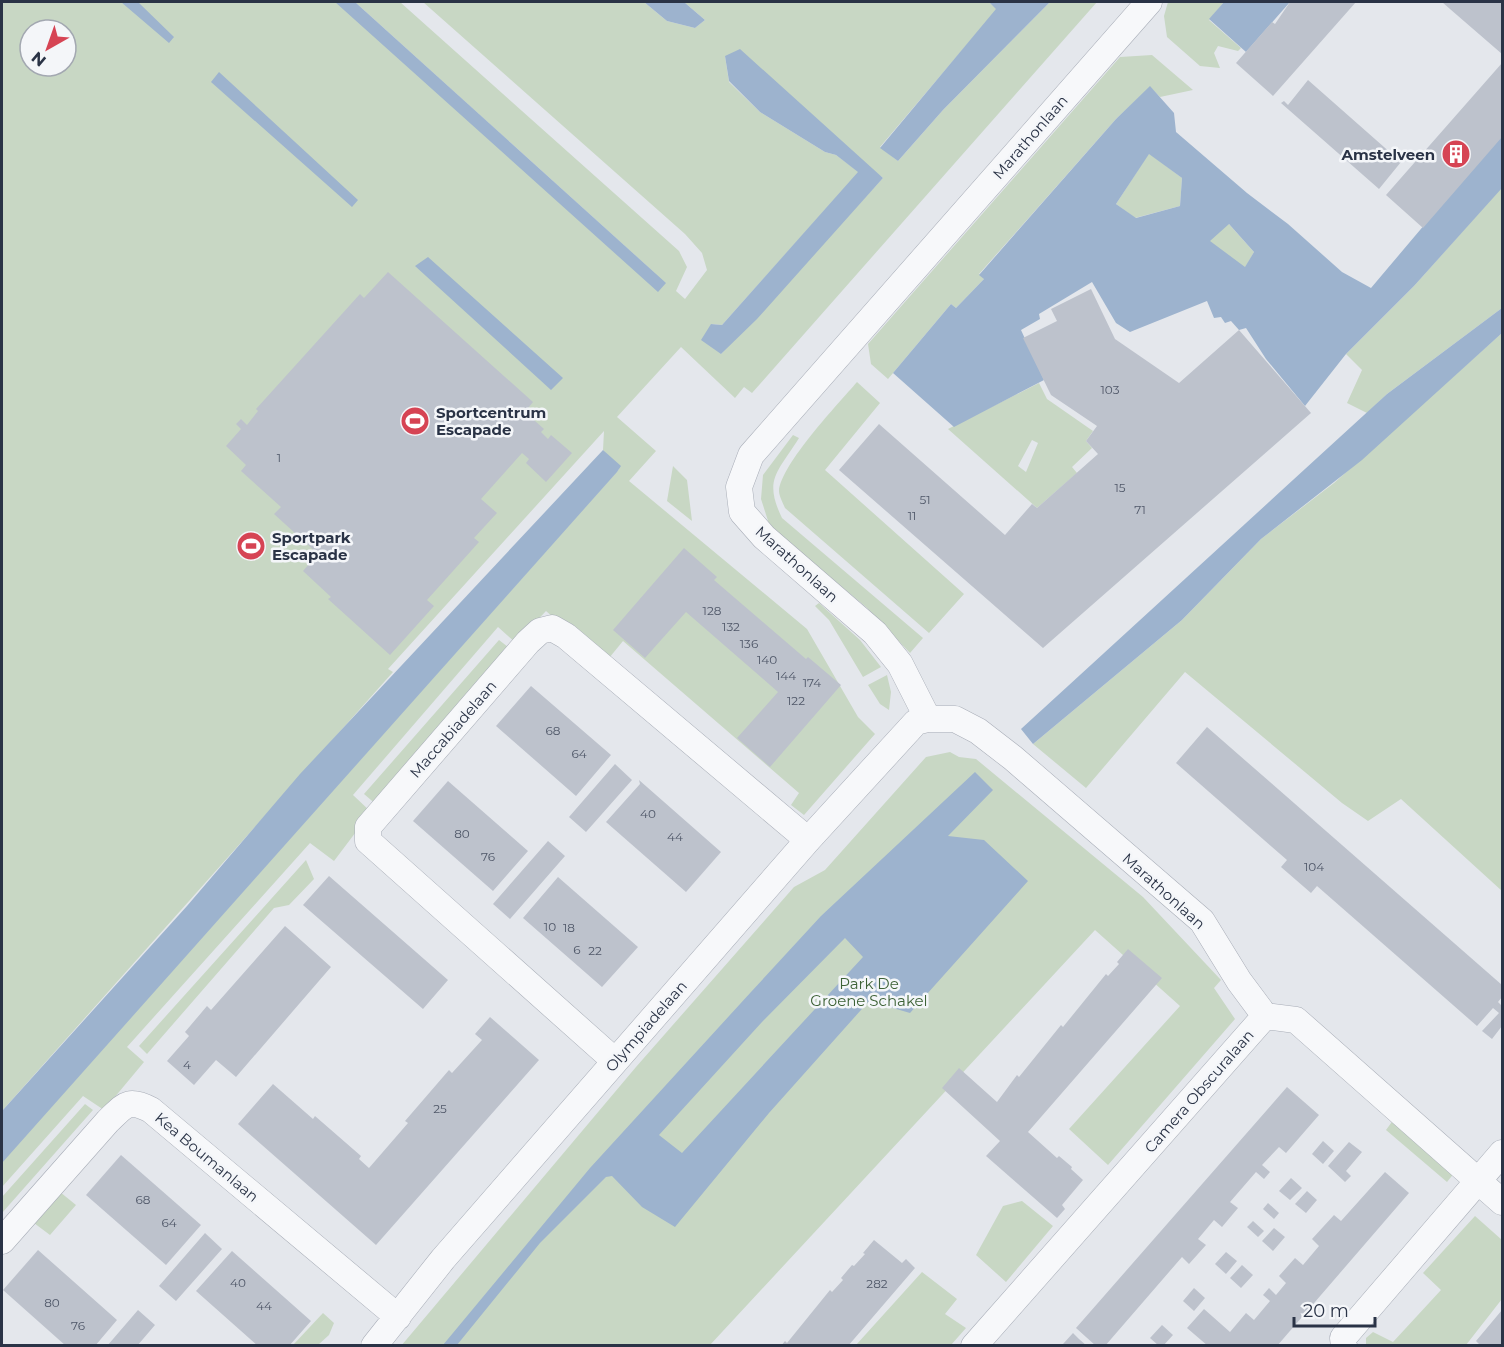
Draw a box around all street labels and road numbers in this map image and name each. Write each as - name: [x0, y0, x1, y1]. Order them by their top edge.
- street label: Marathonlaan: [988, 91, 1072, 183]
- street label: Marathonlaan: [752, 522, 842, 606]
- street label: Maccabiadelaan: [405, 676, 501, 782]
- street label: Marathonlaan: [1119, 849, 1209, 933]
- street label: Olympiadelaan: [601, 976, 691, 1076]
- street label: Camera Obscuralaan: [1140, 1025, 1258, 1157]
- street label: Kea Boumanlaan: [151, 1108, 263, 1206]

